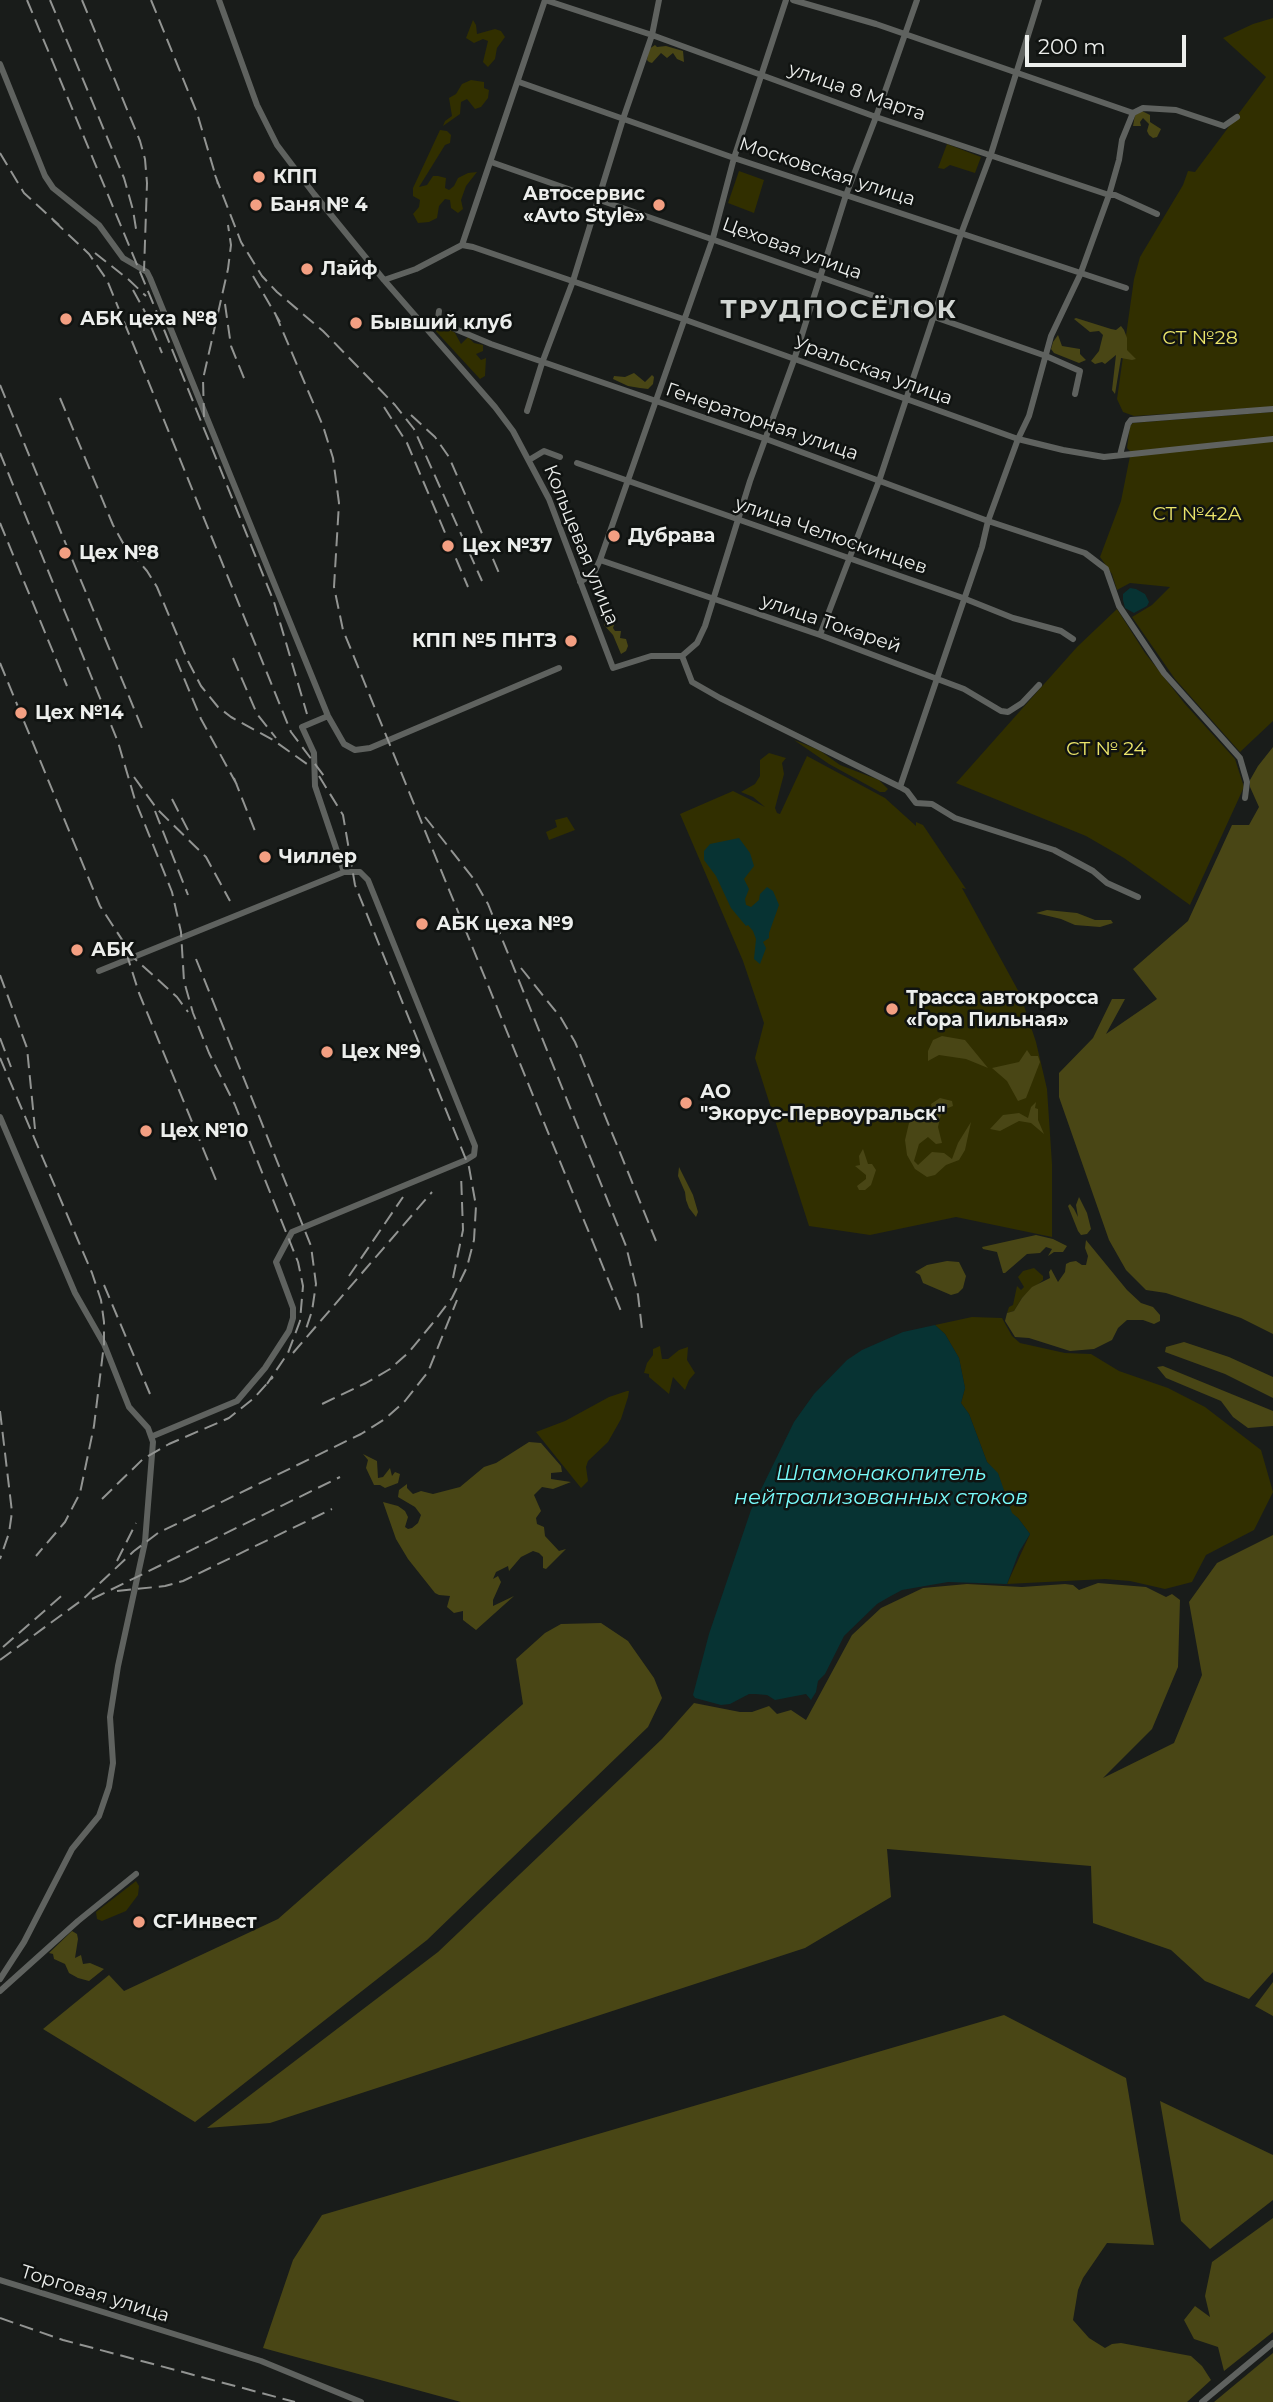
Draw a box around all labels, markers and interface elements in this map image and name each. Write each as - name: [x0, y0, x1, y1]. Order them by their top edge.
- scale bar: [1028, 21, 1189, 65]
- text: 200 m: [1038, 34, 1105, 59]
- street label: улица 8 Марта: [785, 58, 929, 126]
- street label: Московская улица: [736, 133, 918, 211]
- place label: КПП: [273, 166, 317, 188]
- marker: КПП: [251, 169, 267, 185]
- place label: Автосервис «Avto Style»: [523, 183, 645, 227]
- place label: Баня № 4: [270, 194, 368, 216]
- marker: Баня № 4: [248, 197, 264, 213]
- marker: Автосервис «Avto Style»: [651, 197, 667, 213]
- street label: Цеховая улица: [719, 213, 865, 285]
- place label: Лайф: [321, 258, 377, 280]
- marker: Лайф: [299, 261, 315, 277]
- district label: ТРУДПОСЁЛОК: [722, 294, 956, 326]
- place label: АБК цеха №8: [80, 308, 217, 330]
- marker: АБК цеха №8: [58, 311, 74, 327]
- place label: Бывший клуб: [370, 312, 512, 334]
- marker: Бывший клуб: [348, 315, 364, 331]
- park label: СТ №28: [1162, 327, 1238, 349]
- street label: Уральская улица: [790, 332, 956, 410]
- street label: Генераторная улица: [663, 378, 861, 466]
- street label: Кольцевая улица: [538, 462, 624, 628]
- street label: улица Челюскинцев: [732, 492, 930, 580]
- park label: СТ №42А: [1152, 503, 1242, 525]
- place label: Дубрава: [628, 525, 715, 547]
- marker: Дубрава: [606, 528, 622, 544]
- place label: Цех №37: [462, 535, 552, 557]
- marker: Цех №37: [440, 538, 456, 554]
- place label: Цех №8: [79, 542, 159, 564]
- marker: Цех №8: [57, 545, 73, 561]
- street label: улица Токарей: [758, 589, 904, 659]
- place label: КПП №5 ПНТЗ: [412, 630, 557, 652]
- marker: КПП №5 ПНТЗ: [563, 633, 579, 649]
- place label: Цех №14: [35, 702, 124, 724]
- marker: Цех №14: [13, 705, 29, 721]
- park label: СТ № 24: [1066, 738, 1146, 760]
- place label: Чиллер: [279, 846, 357, 868]
- marker: Чиллер: [257, 849, 273, 865]
- place label: АБК цеха №9: [436, 913, 573, 935]
- marker: АБК цеха №9: [414, 916, 430, 932]
- place label: АБК: [91, 939, 134, 961]
- marker: АБК: [69, 942, 85, 958]
- place label: Трасса автокросса «Гора Пильная»: [906, 987, 1099, 1031]
- marker: Трасса автокросса «Гора Пильная»: [884, 1001, 900, 1017]
- place label: Цех №9: [341, 1041, 421, 1063]
- marker: Цех №9: [319, 1044, 335, 1060]
- place label: АО "Экорус-Первоуральск": [700, 1081, 946, 1125]
- marker: АО "Экорус-Первоуральск": [678, 1095, 694, 1111]
- place label: Цех №10: [160, 1120, 248, 1142]
- marker: Цех №10: [138, 1123, 154, 1139]
- water label: Шламонакопитель нейтрализованных стоков: [734, 1461, 1028, 1511]
- place label: СГ-Инвест: [153, 1911, 257, 1933]
- marker: СГ-Инвест: [131, 1914, 147, 1930]
- street label: Торговая улица: [18, 2261, 172, 2327]

